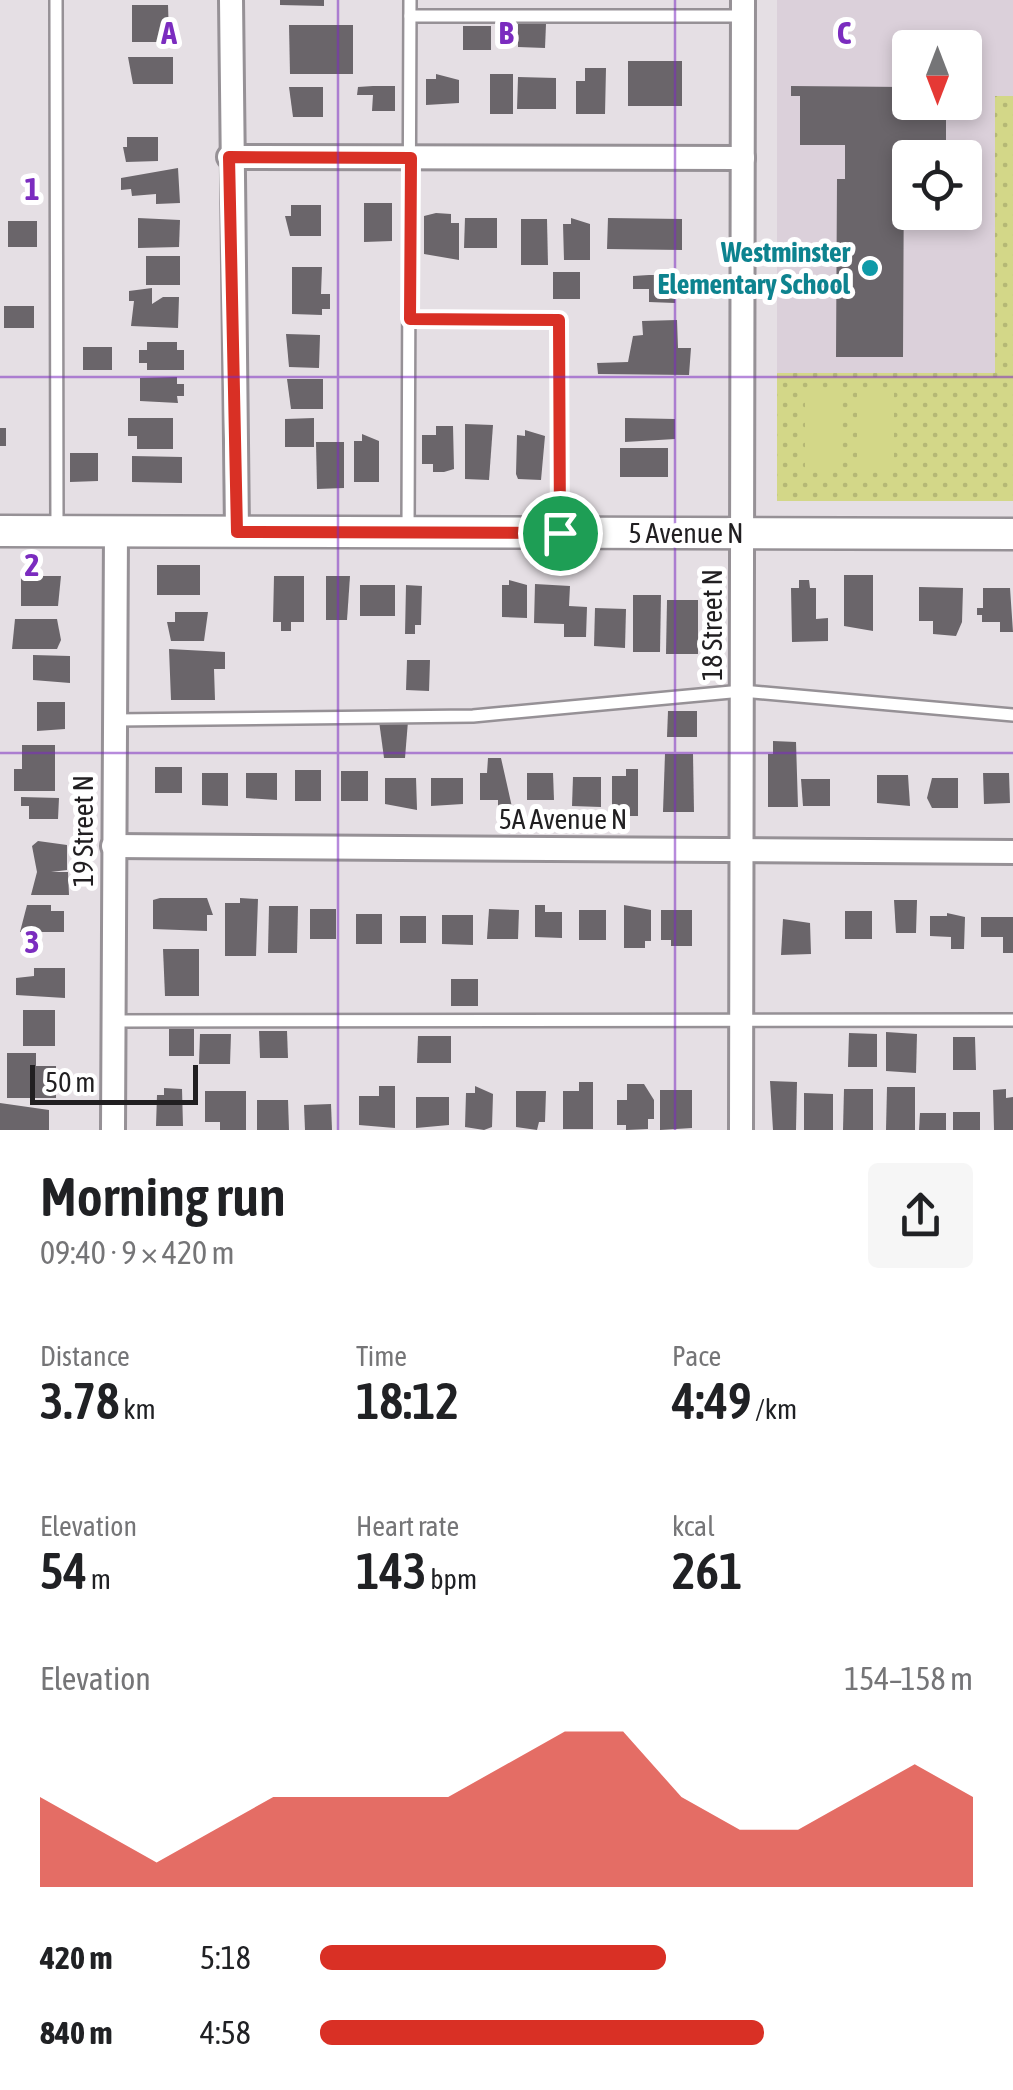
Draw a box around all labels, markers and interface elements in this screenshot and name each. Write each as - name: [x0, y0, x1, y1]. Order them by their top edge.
- text: A: [160, 14, 177, 51]
- text: B: [498, 14, 514, 51]
- text: C: [837, 14, 852, 51]
- north arrow: [892, 30, 982, 120]
- map controls: [892, 30, 982, 230]
- button: locate: [892, 140, 982, 230]
- text: 1: [24, 170, 40, 207]
- place label: Westminster Elementary School: [658, 236, 851, 300]
- marker: Westminster Elementary School: [859, 257, 881, 279]
- pin: [518, 491, 603, 576]
- icon: arrive: [533, 506, 588, 561]
- street label: 5 Avenue N: [629, 517, 743, 549]
- text: 2: [24, 546, 40, 583]
- street label: 18 Street N: [696, 569, 728, 681]
- street label: 19 Street N: [67, 775, 99, 887]
- street label: 5A Avenue N: [499, 803, 627, 835]
- text: 3: [24, 923, 40, 960]
- scale bar: [30, 1060, 198, 1104]
- text: 50 m: [45, 1066, 95, 1098]
- button: share: [868, 1163, 973, 1268]
- text: Morning run: [40, 1165, 286, 1228]
- text: 09:40 · 9 × 420 m: [40, 1234, 234, 1271]
- text: Distance: [40, 1340, 130, 1372]
- text: Time: [356, 1340, 407, 1372]
- text: Pace: [672, 1340, 721, 1372]
- text: 3.78: [40, 1372, 119, 1430]
- text: 18:12: [356, 1372, 459, 1430]
- text: 4:49: [672, 1372, 751, 1430]
- text: km: [119, 1393, 156, 1425]
- text: /km: [751, 1393, 797, 1425]
- text: Elevation: [40, 1510, 137, 1542]
- text: Heart rate: [356, 1510, 459, 1542]
- text: kcal: [672, 1510, 715, 1542]
- text: 54: [40, 1542, 87, 1600]
- text: 143: [356, 1542, 427, 1600]
- text: 261: [672, 1542, 743, 1600]
- text: m: [87, 1563, 111, 1595]
- text: bpm: [427, 1563, 477, 1595]
- text: Elevation: [40, 1660, 151, 1697]
- text: 154–158 m: [844, 1660, 973, 1697]
- text: 420 m: [40, 1939, 113, 1976]
- text: 5:18: [200, 1939, 251, 1976]
- text: 840 m: [40, 2014, 113, 2051]
- text: 4:58: [200, 2014, 251, 2051]

